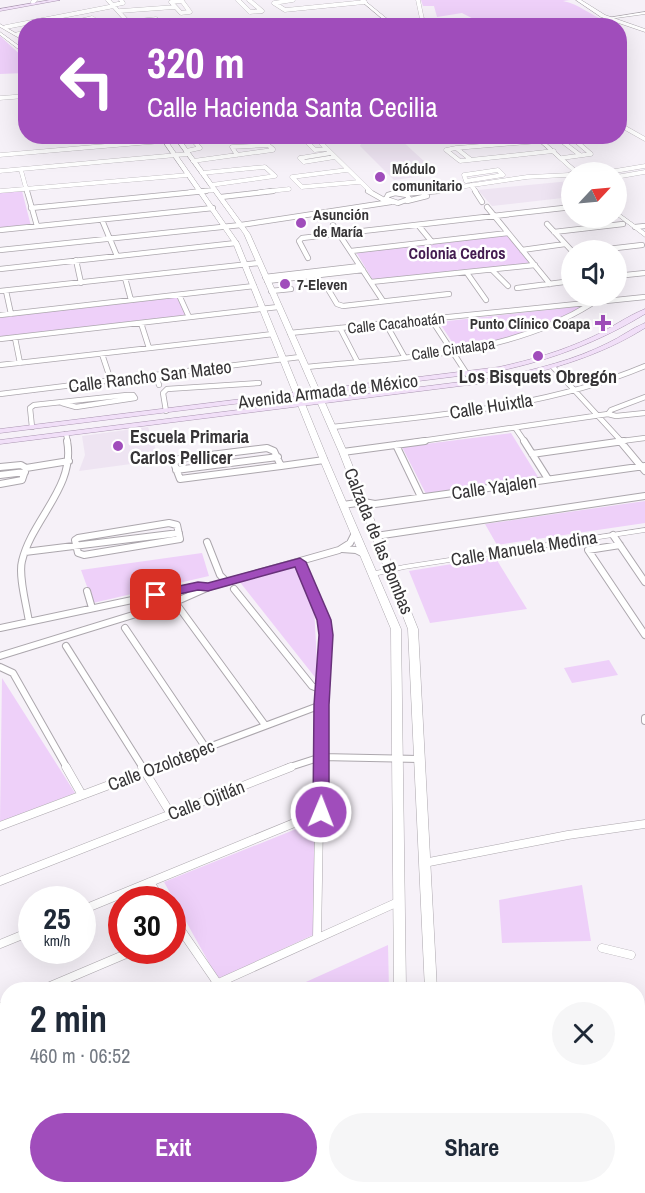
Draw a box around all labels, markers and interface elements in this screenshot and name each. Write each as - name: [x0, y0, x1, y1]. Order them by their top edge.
- text: 320 m: [147, 35, 245, 91]
- icon: left: [48, 42, 126, 120]
- text: Calle Hacienda Santa Cecilia: [147, 89, 437, 125]
- place label: Módulo comunitario: [392, 158, 462, 196]
- north arrow: [561, 162, 627, 228]
- map controls: [561, 162, 627, 306]
- marker: Módulo comunitario: [373, 170, 387, 184]
- place label: Asunción de María: [313, 204, 369, 242]
- marker: Asunción de María: [294, 216, 308, 230]
- button: sound: [561, 240, 627, 306]
- district label: Colonia Cedros: [409, 242, 505, 264]
- place label: 7-Eleven: [297, 274, 348, 295]
- marker: 7-Eleven: [278, 277, 292, 291]
- street label: Calle Cacahoatán: [346, 307, 446, 339]
- place label: Punto Clínico Coapa: [470, 313, 590, 334]
- marker: Punto Clínico Coapa: [594, 314, 612, 332]
- street label: Calle Cintalapa: [410, 333, 496, 365]
- marker: Los Bisquets Obregón: [531, 349, 545, 363]
- street label: Calle Rancho San Mateo: [67, 354, 233, 398]
- place label: Los Bisquets Obregón: [459, 364, 617, 389]
- street label: Avenida Armada de México: [236, 368, 419, 415]
- street label: Calle Huixtla: [448, 387, 534, 425]
- place label: Escuela Primaria Carlos Pellicer: [130, 424, 250, 470]
- marker: Escuela Primaria Carlos Pellicer: [111, 439, 125, 453]
- street label: Calzada de las Bombas: [338, 464, 420, 618]
- street label: Calle Yajalen: [450, 469, 538, 505]
- street label: Calle Manuela Medina: [449, 524, 599, 572]
- pin: [130, 569, 181, 620]
- icon: arrive: [139, 578, 172, 611]
- street label: Calle Ozolotepec: [104, 733, 218, 797]
- street label: Calle Ojitlán: [164, 774, 248, 826]
- position arrow: [289, 780, 353, 844]
- speed limit sign: 30: [108, 886, 186, 964]
- text: 25: [43, 898, 71, 938]
- text: km/h: [44, 930, 70, 951]
- text: 2 min: [30, 995, 107, 1043]
- button: close: [552, 1002, 615, 1065]
- text: 460 m · 06:52: [30, 1042, 130, 1069]
- button: Exit: [30, 1113, 317, 1182]
- button: Share: [329, 1113, 615, 1182]

